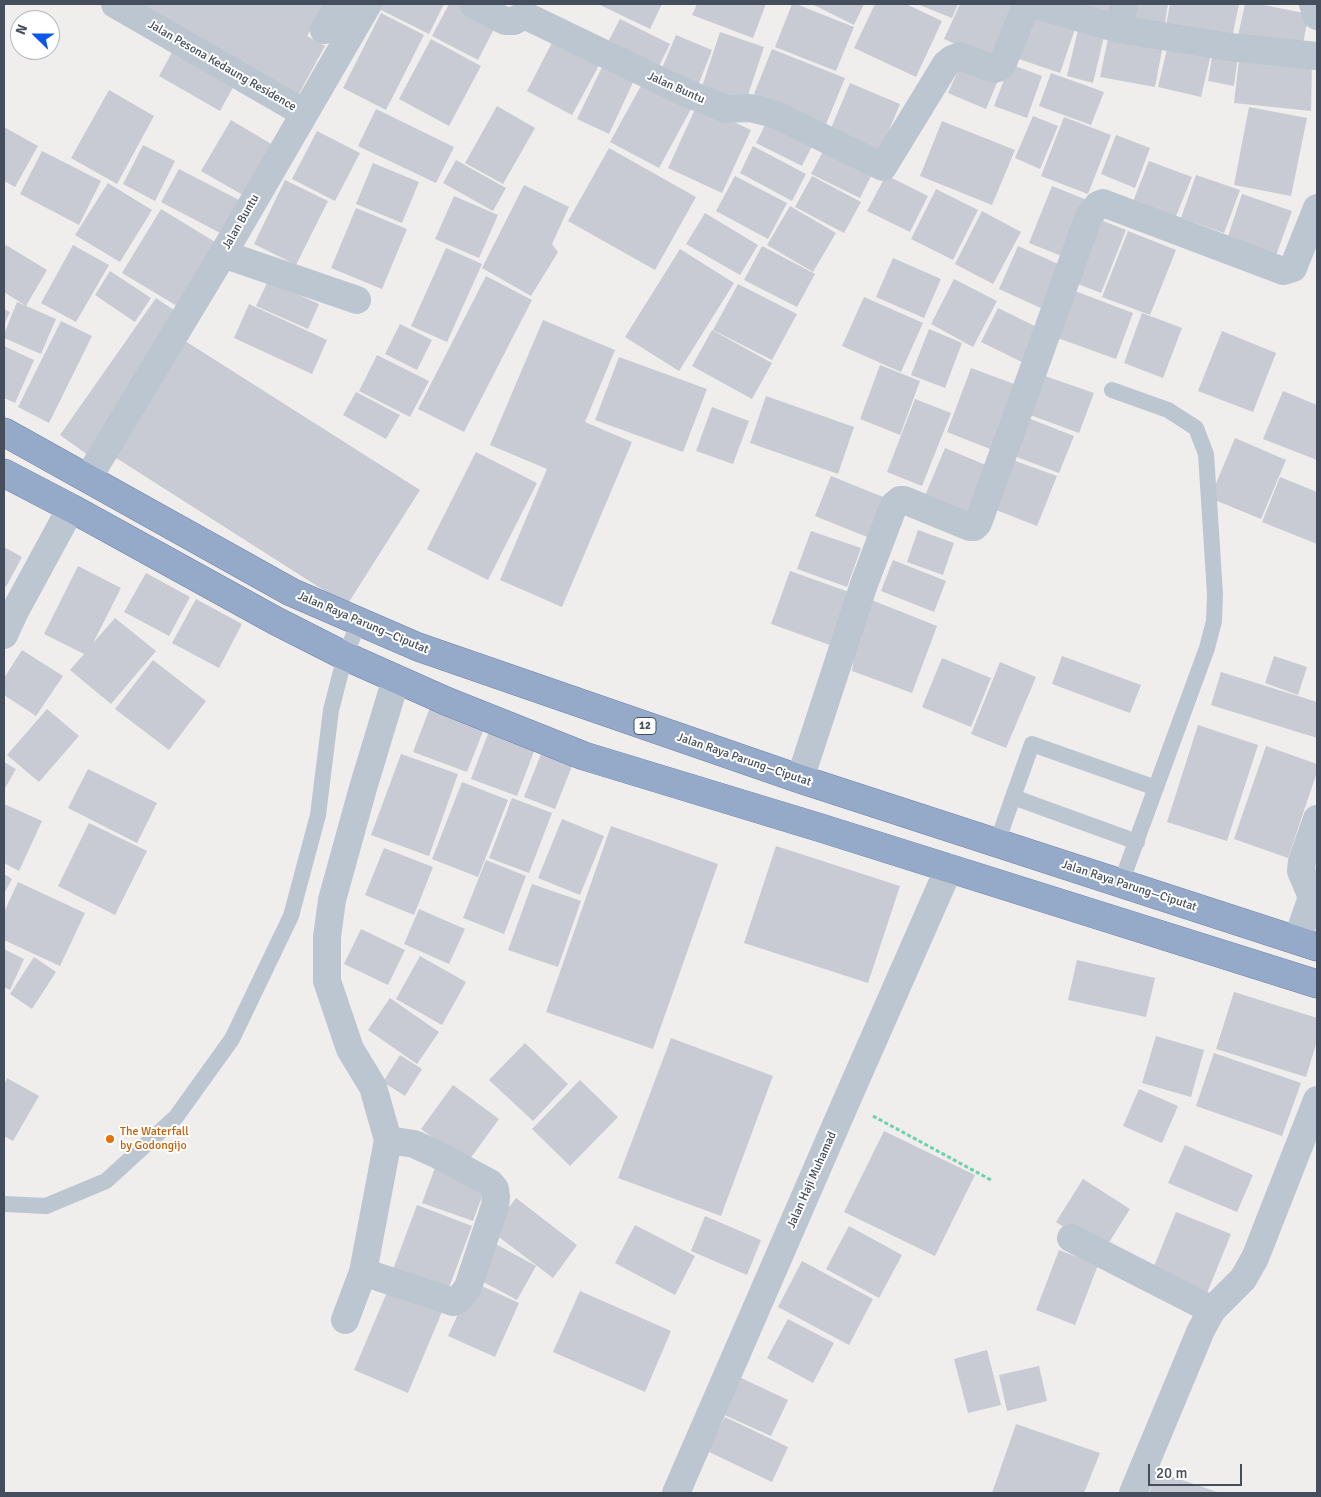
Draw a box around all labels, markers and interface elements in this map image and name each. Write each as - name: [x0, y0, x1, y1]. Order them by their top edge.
- north arrow: [10, 10, 60, 60]
- street label: Jalan Pesona Kedaung Residence: [145, 18, 299, 114]
- text: N: [12, 22, 31, 37]
- street label: Jalan Buntu: [645, 69, 707, 107]
- street label: Jalan Buntu: [219, 192, 263, 252]
- street label: Jalan Raya Parung—Ciputat: [295, 589, 431, 657]
- road number: 12: [634, 718, 656, 734]
- street label: Jalan Raya Parung—Ciputat: [675, 730, 813, 790]
- street label: Jalan Raya Parung—Ciputat: [1060, 857, 1198, 915]
- place label: The Waterfall by Godongijo: [120, 1125, 189, 1153]
- street label: Jalan Haji Muhamad: [784, 1129, 840, 1231]
- marker: The Waterfall by Godongijo: [104, 1133, 116, 1145]
- scale bar: [1151, 1454, 1245, 1486]
- text: 20 m: [1156, 1464, 1187, 1482]

